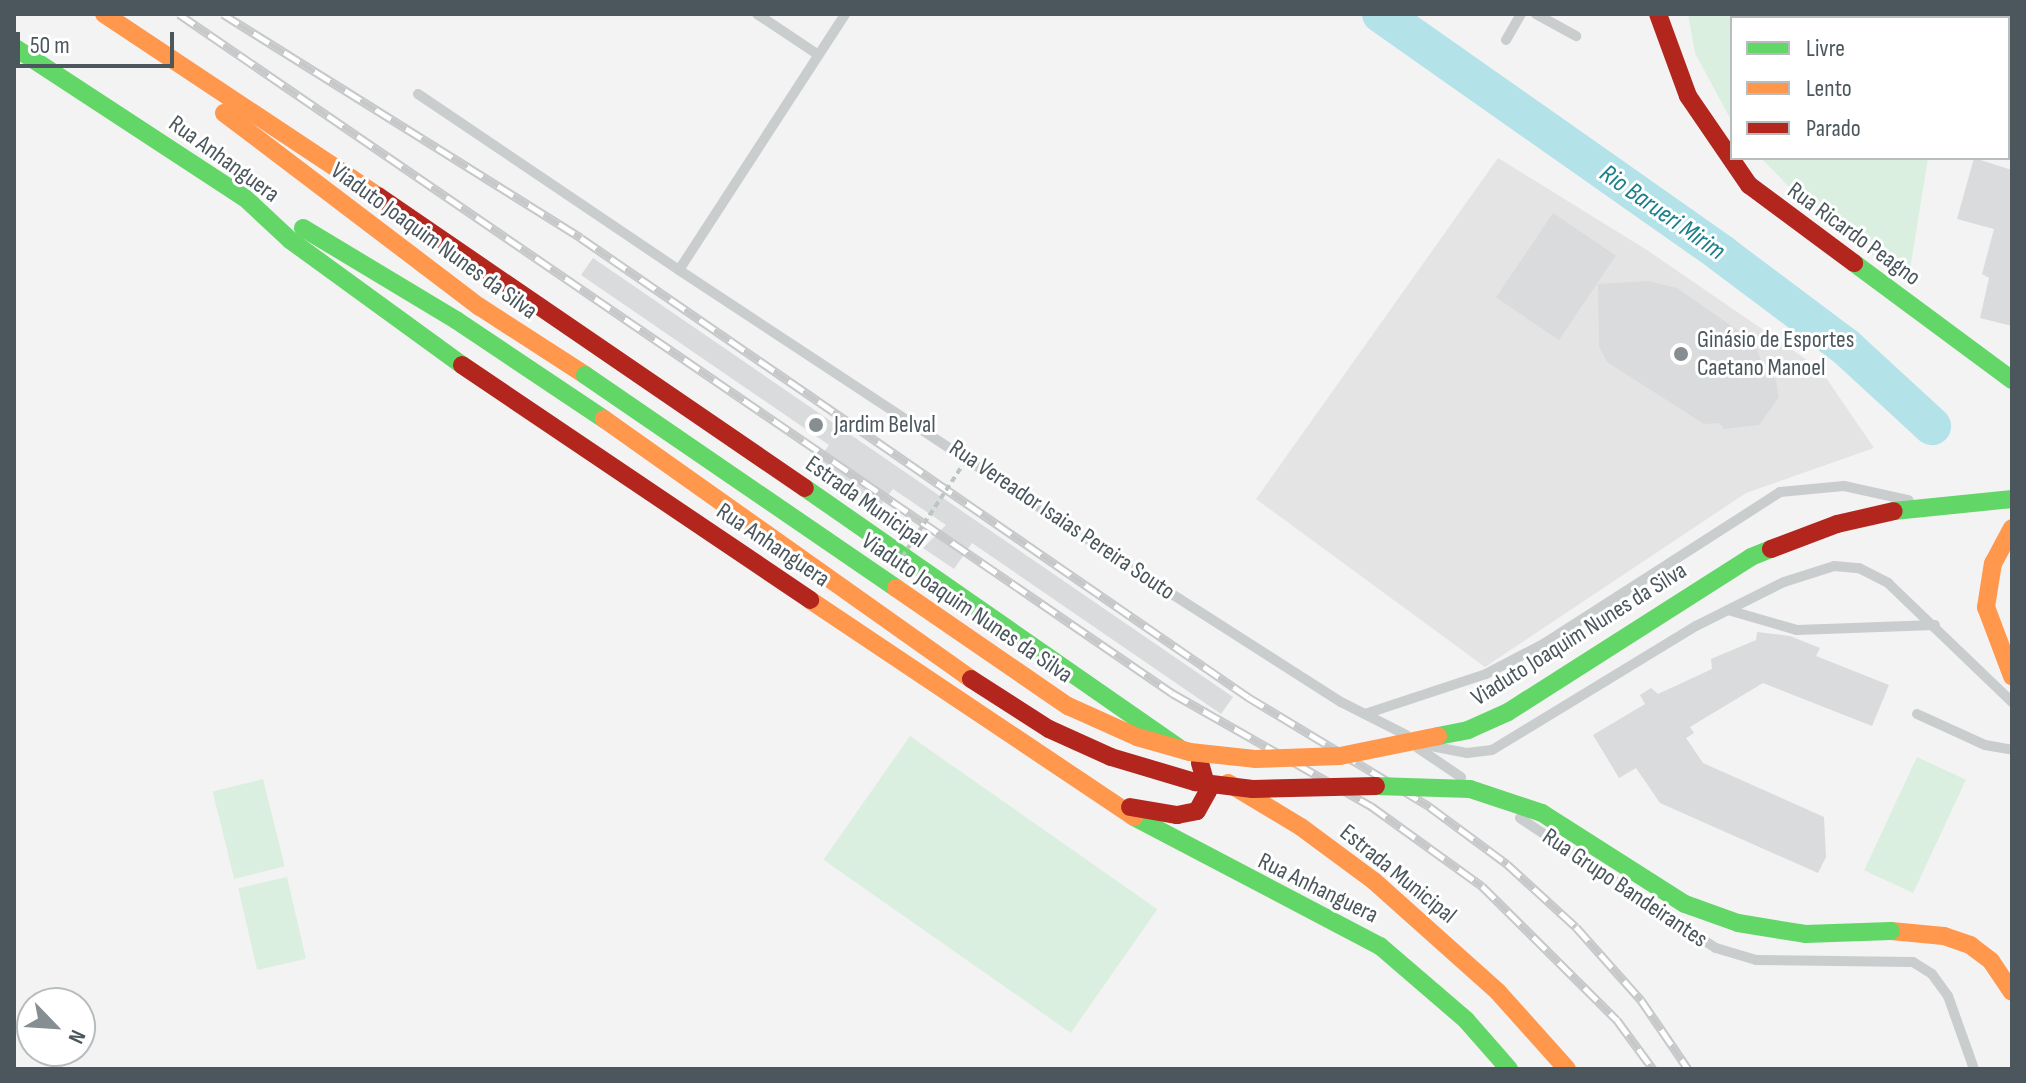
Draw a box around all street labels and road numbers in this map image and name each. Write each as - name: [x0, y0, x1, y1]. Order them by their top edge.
- street label: Rua Anhanguera: [163, 109, 285, 209]
- street label: Viaduto Joaquim Nunes da Silva: [325, 156, 543, 326]
- street label: Rua Ricardo Peagno: [1782, 176, 1926, 292]
- street label: Rua Vereador Isaias Pereira Souto: [944, 434, 1180, 606]
- street label: Estrada Municipal: [800, 450, 932, 554]
- street label: Rua Anhanguera: [711, 497, 835, 593]
- street label: Viaduto Joaquim Nunes da Silva: [856, 527, 1078, 689]
- street label: Viaduto Joaquim Nunes da Silva: [1466, 556, 1692, 712]
- street label: Estrada Municipal: [1334, 818, 1462, 930]
- street label: Rua Grupo Bandeirantes: [1537, 822, 1713, 954]
- street label: Rua Anhanguera: [1253, 847, 1383, 929]

